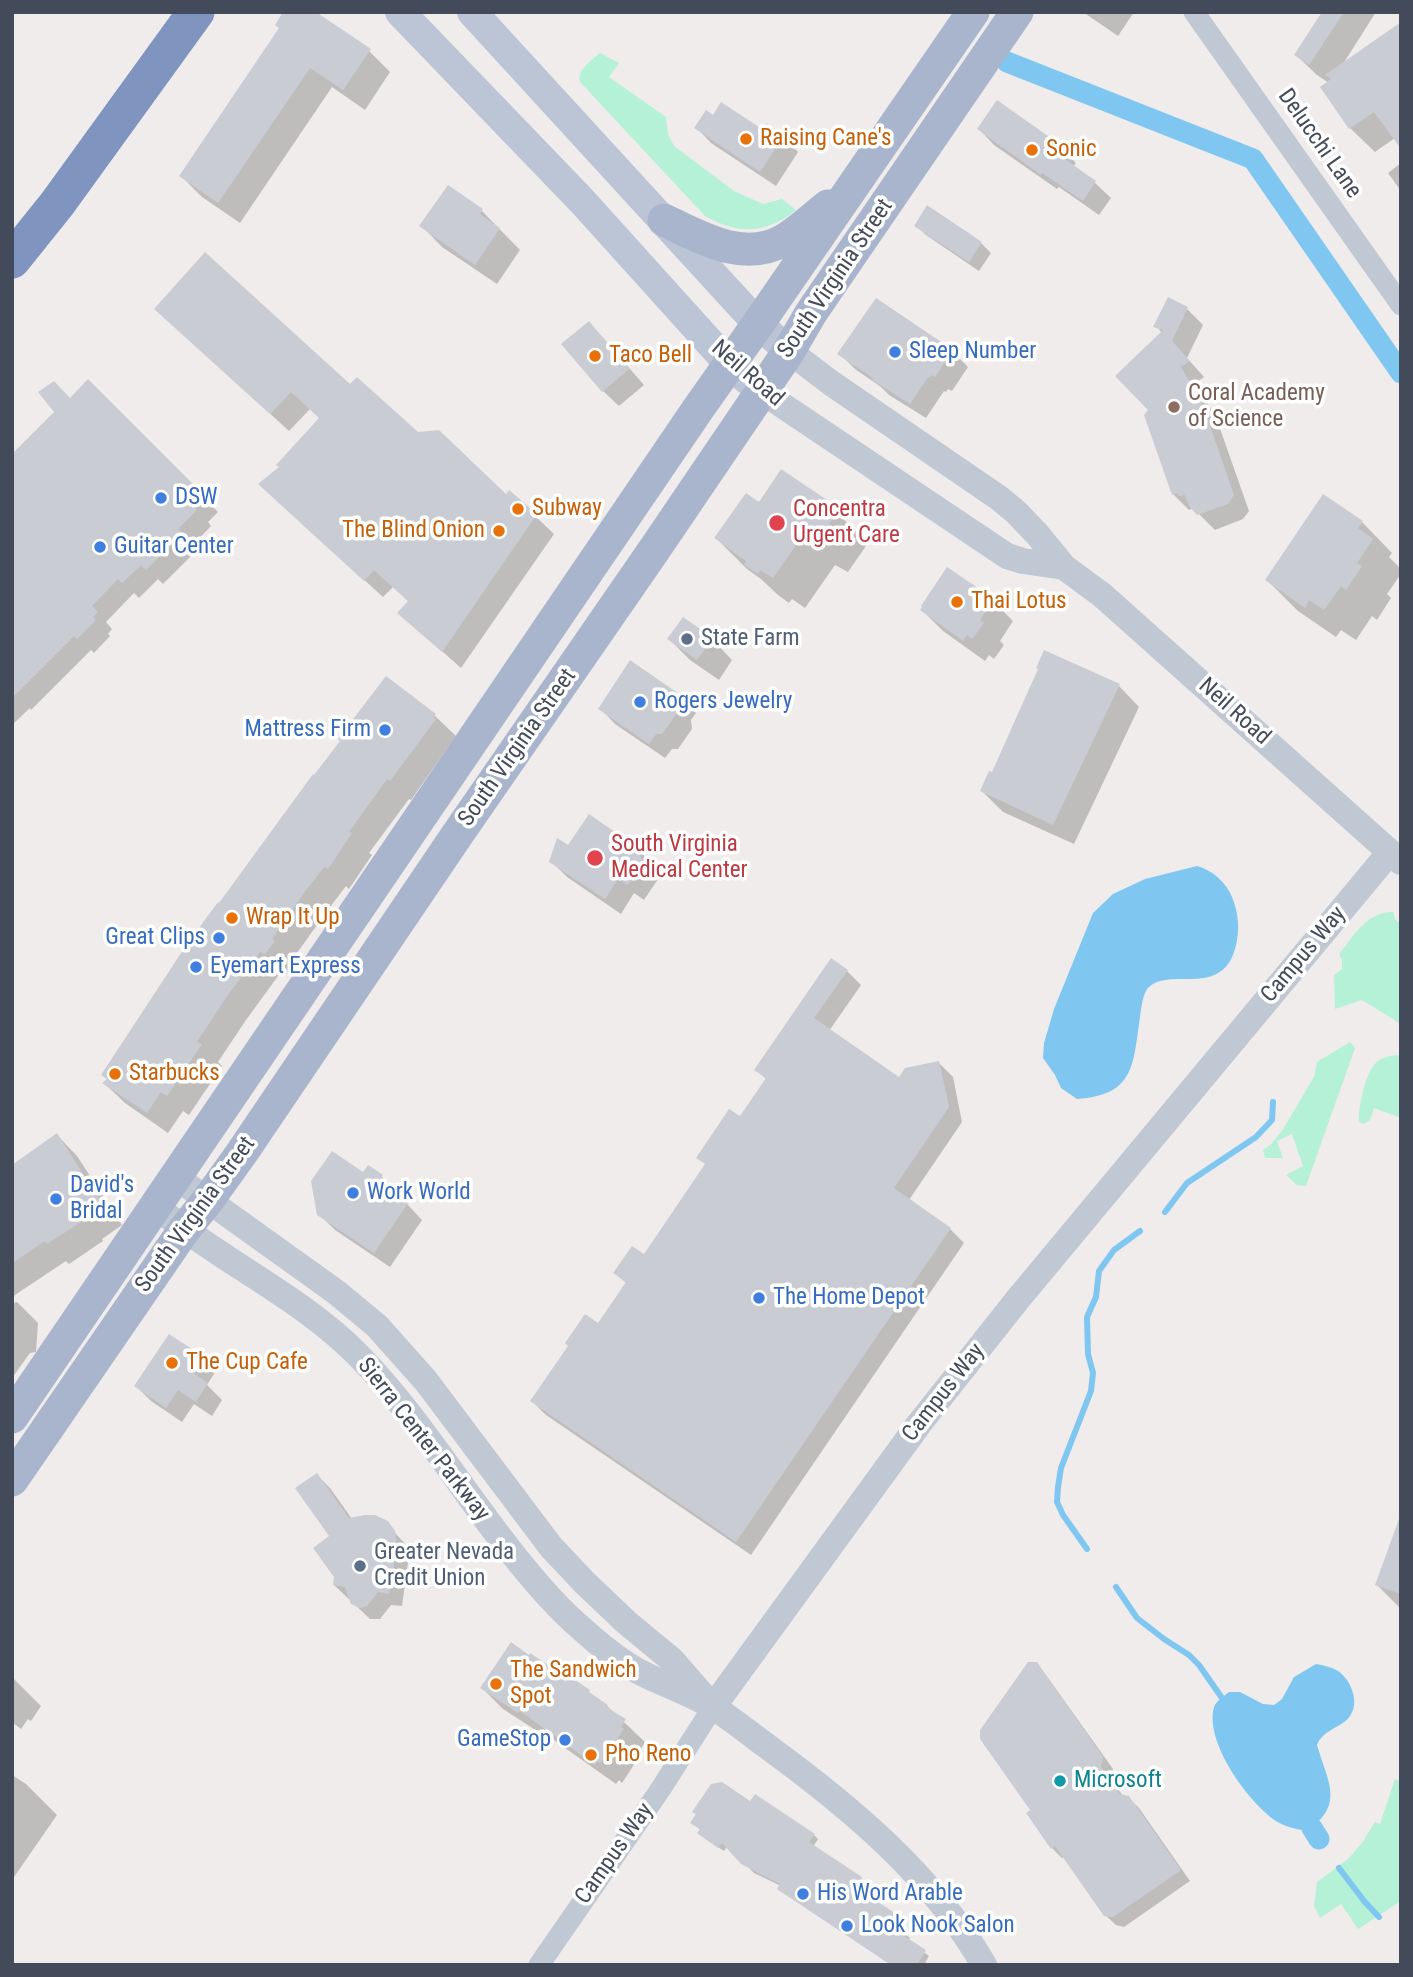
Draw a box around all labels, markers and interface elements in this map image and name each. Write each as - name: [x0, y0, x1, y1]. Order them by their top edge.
- street label: Delucchi Lane: [1271, 84, 1367, 204]
- place label: Raising Cane's: [760, 125, 891, 153]
- marker: Raising Cane's: [738, 131, 754, 147]
- place label: Sonic: [1046, 136, 1097, 164]
- marker: Sonic: [1024, 142, 1040, 158]
- street label: South Virginia Street: [773, 194, 899, 364]
- street label: Neil Road: [705, 335, 789, 413]
- place label: Sleep Number: [909, 338, 1036, 366]
- place label: Taco Bell: [609, 342, 692, 370]
- marker: Sleep Number: [887, 344, 903, 360]
- marker: Taco Bell: [587, 348, 603, 364]
- place label: Coral Academy of Science: [1188, 380, 1325, 434]
- marker: Coral Academy of Science: [1166, 399, 1182, 415]
- place label: DSW: [175, 484, 218, 512]
- marker: DSW: [153, 490, 169, 506]
- place label: Subway: [532, 495, 602, 523]
- place label: Concentra Urgent Care: [793, 496, 900, 550]
- marker: Subway: [510, 501, 526, 517]
- marker: Concentra Urgent Care: [767, 513, 787, 533]
- place label: The Blind Onion: [342, 517, 485, 545]
- marker: The Blind Onion: [491, 523, 507, 539]
- place label: Guitar Center: [114, 533, 234, 561]
- marker: Guitar Center: [92, 539, 108, 555]
- place label: Thai Lotus: [971, 588, 1067, 616]
- marker: Thai Lotus: [949, 594, 965, 610]
- place label: State Farm: [701, 625, 800, 653]
- marker: State Farm: [679, 631, 695, 647]
- street label: South Virginia Street: [453, 664, 583, 832]
- street label: Neil Road: [1192, 673, 1276, 751]
- place label: Rogers Jewelry: [654, 688, 792, 716]
- marker: Rogers Jewelry: [632, 694, 648, 710]
- place label: Mattress Firm: [244, 716, 371, 744]
- marker: Mattress Firm: [377, 722, 393, 738]
- place label: South Virginia Medical Center: [611, 831, 748, 885]
- marker: South Virginia Medical Center: [585, 848, 605, 868]
- street label: Campus Way: [1256, 901, 1352, 1009]
- place label: Wrap It Up: [246, 904, 340, 932]
- marker: Wrap It Up: [224, 910, 240, 926]
- place label: Great Clips: [105, 924, 205, 952]
- marker: Great Clips: [211, 930, 227, 946]
- place label: Eyemart Express: [210, 953, 361, 981]
- marker: Eyemart Express: [188, 959, 204, 975]
- place label: Starbucks: [129, 1060, 220, 1088]
- marker: Starbucks: [107, 1066, 123, 1082]
- street label: South Virginia Street: [130, 1132, 262, 1298]
- place label: David's Bridal: [70, 1172, 134, 1226]
- place label: Work World: [367, 1179, 471, 1207]
- marker: Work World: [345, 1185, 361, 1201]
- marker: David's Bridal: [48, 1191, 64, 1207]
- place label: The Home Depot: [773, 1284, 925, 1312]
- marker: The Home Depot: [751, 1290, 767, 1306]
- street label: Campus Way: [897, 1338, 991, 1448]
- place label: The Cup Cafe: [186, 1349, 308, 1377]
- street label: Sierra Center Parkway: [351, 1353, 495, 1527]
- marker: The Cup Cafe: [164, 1355, 180, 1371]
- place label: Greater Nevada Credit Union: [374, 1539, 514, 1593]
- marker: Greater Nevada Credit Union: [352, 1558, 368, 1574]
- place label: The Sandwich Spot: [510, 1657, 637, 1711]
- marker: The Sandwich Spot: [488, 1676, 504, 1692]
- place label: GameStop: [457, 1726, 551, 1754]
- marker: GameStop: [557, 1732, 573, 1748]
- place label: Pho Reno: [605, 1741, 691, 1769]
- marker: Pho Reno: [583, 1747, 599, 1763]
- place label: Microsoft: [1074, 1767, 1162, 1795]
- marker: Microsoft: [1052, 1773, 1068, 1789]
- street label: Campus Way: [570, 1798, 660, 1910]
- place label: His Word Arable: [817, 1880, 963, 1908]
- marker: His Word Arable: [795, 1886, 811, 1902]
- place label: Look Nook Salon: [861, 1912, 1015, 1940]
- marker: Look Nook Salon: [839, 1918, 855, 1934]

